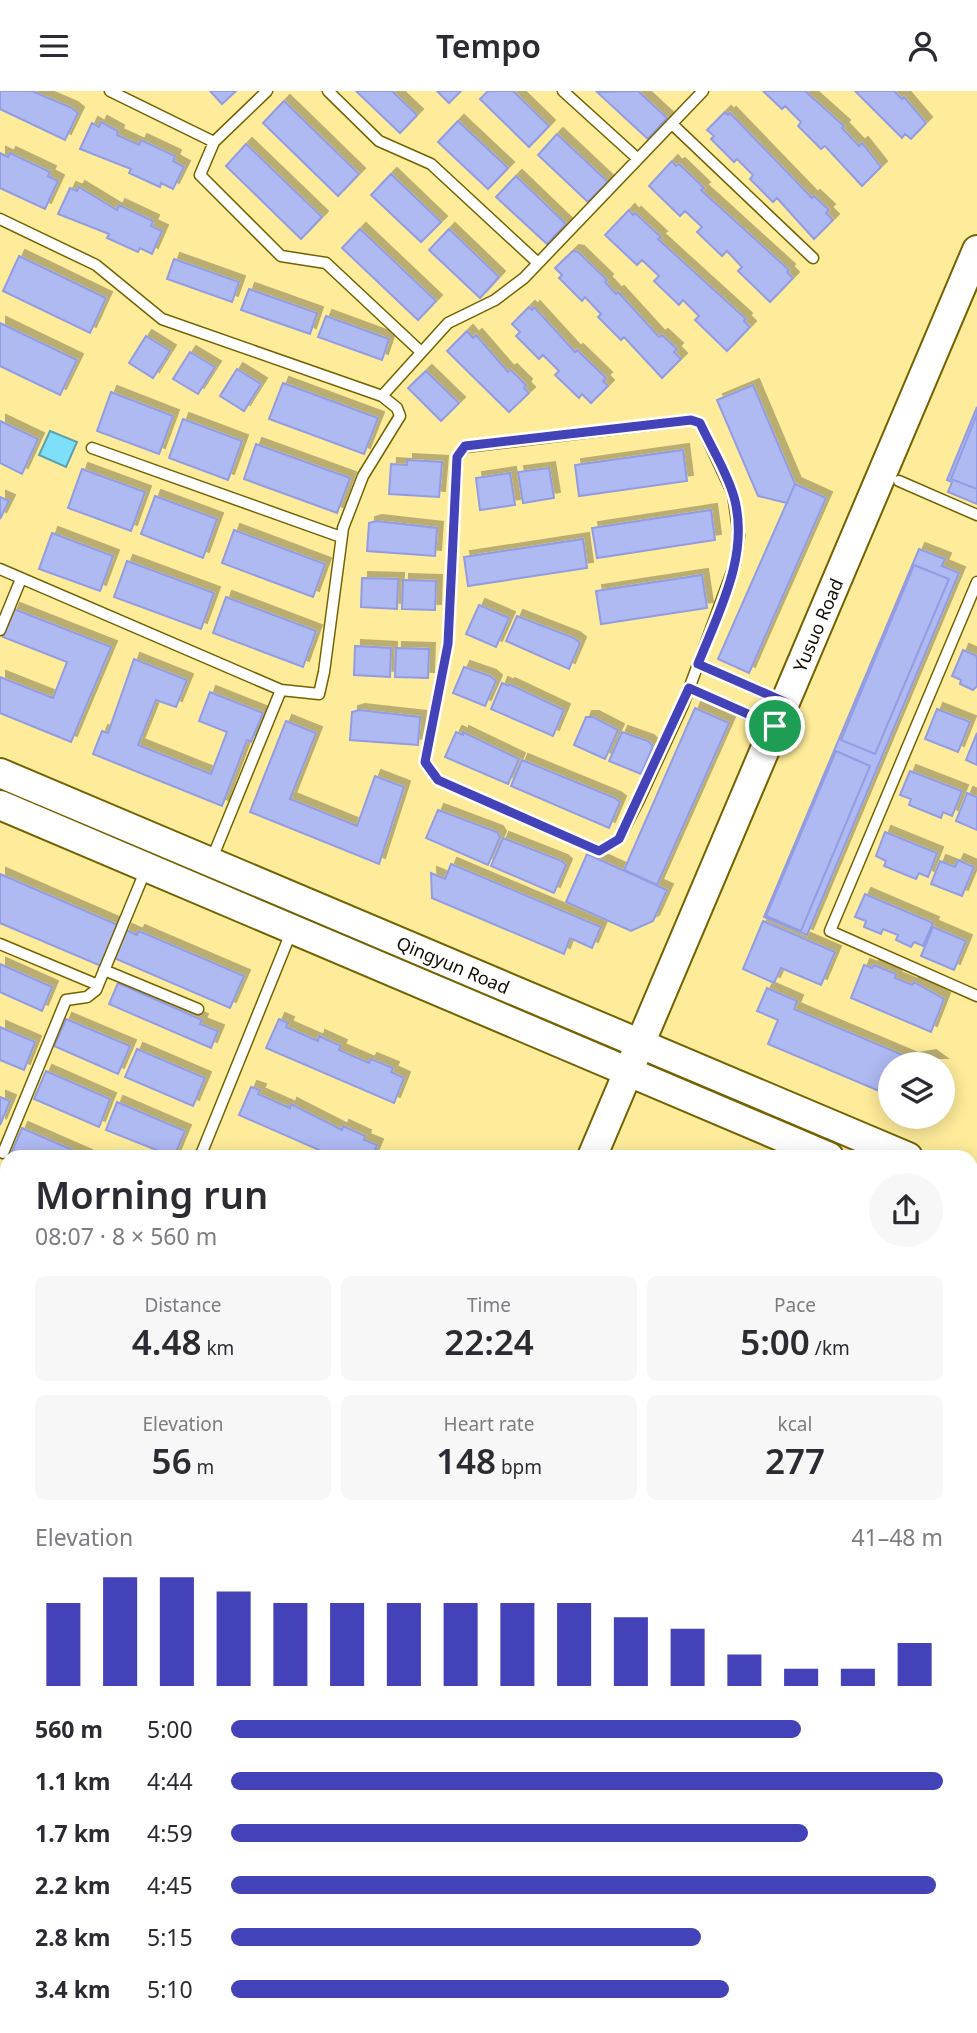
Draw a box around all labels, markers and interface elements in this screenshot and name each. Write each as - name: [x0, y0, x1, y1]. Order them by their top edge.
- text: Tempo: [436, 24, 541, 67]
- icon: menu: [35, 27, 73, 65]
- icon: person: [904, 27, 942, 65]
- street label: Yusuo Road: [787, 575, 848, 675]
- pin: [745, 696, 805, 756]
- icon: arrive: [756, 707, 794, 745]
- street label: Qingyun Road: [393, 930, 513, 999]
- map controls: [878, 1052, 955, 1129]
- button: layers: [878, 1052, 955, 1129]
- text: Morning run: [35, 1168, 268, 1220]
- button: share: [869, 1173, 943, 1247]
- text: 08:07 · 8 × 560 m: [35, 1220, 217, 1252]
- text: Distance: [145, 1292, 221, 1318]
- text: Time: [467, 1292, 511, 1318]
- text: Pace: [774, 1292, 816, 1318]
- text: 4.48: [132, 1318, 201, 1365]
- text: 22:24: [444, 1318, 534, 1365]
- text: 5:00: [740, 1318, 810, 1365]
- text: km: [201, 1335, 234, 1361]
- text: /km: [810, 1335, 850, 1361]
- text: Elevation: [142, 1411, 224, 1437]
- text: Heart rate: [444, 1411, 534, 1437]
- text: kcal: [778, 1411, 812, 1437]
- text: 56: [152, 1437, 192, 1484]
- text: 148: [436, 1437, 496, 1484]
- text: 277: [765, 1437, 825, 1484]
- text: m: [192, 1454, 214, 1480]
- text: bpm: [496, 1454, 542, 1480]
- text: Elevation: [35, 1521, 133, 1553]
- text: 41–48 m: [851, 1521, 943, 1553]
- text: 560 m: [35, 1713, 103, 1745]
- text: 5:00: [147, 1713, 193, 1745]
- text: 1.1 km: [35, 1765, 110, 1797]
- text: 4:44: [147, 1765, 193, 1797]
- text: 1.7 km: [35, 1817, 110, 1849]
- text: 4:59: [147, 1817, 193, 1849]
- text: 2.2 km: [35, 1869, 110, 1901]
- text: 4:45: [147, 1869, 193, 1901]
- text: 2.8 km: [35, 1921, 110, 1953]
- text: 5:15: [147, 1921, 193, 1953]
- text: 3.4 km: [35, 1973, 110, 2005]
- text: 5:10: [147, 1973, 193, 2005]

